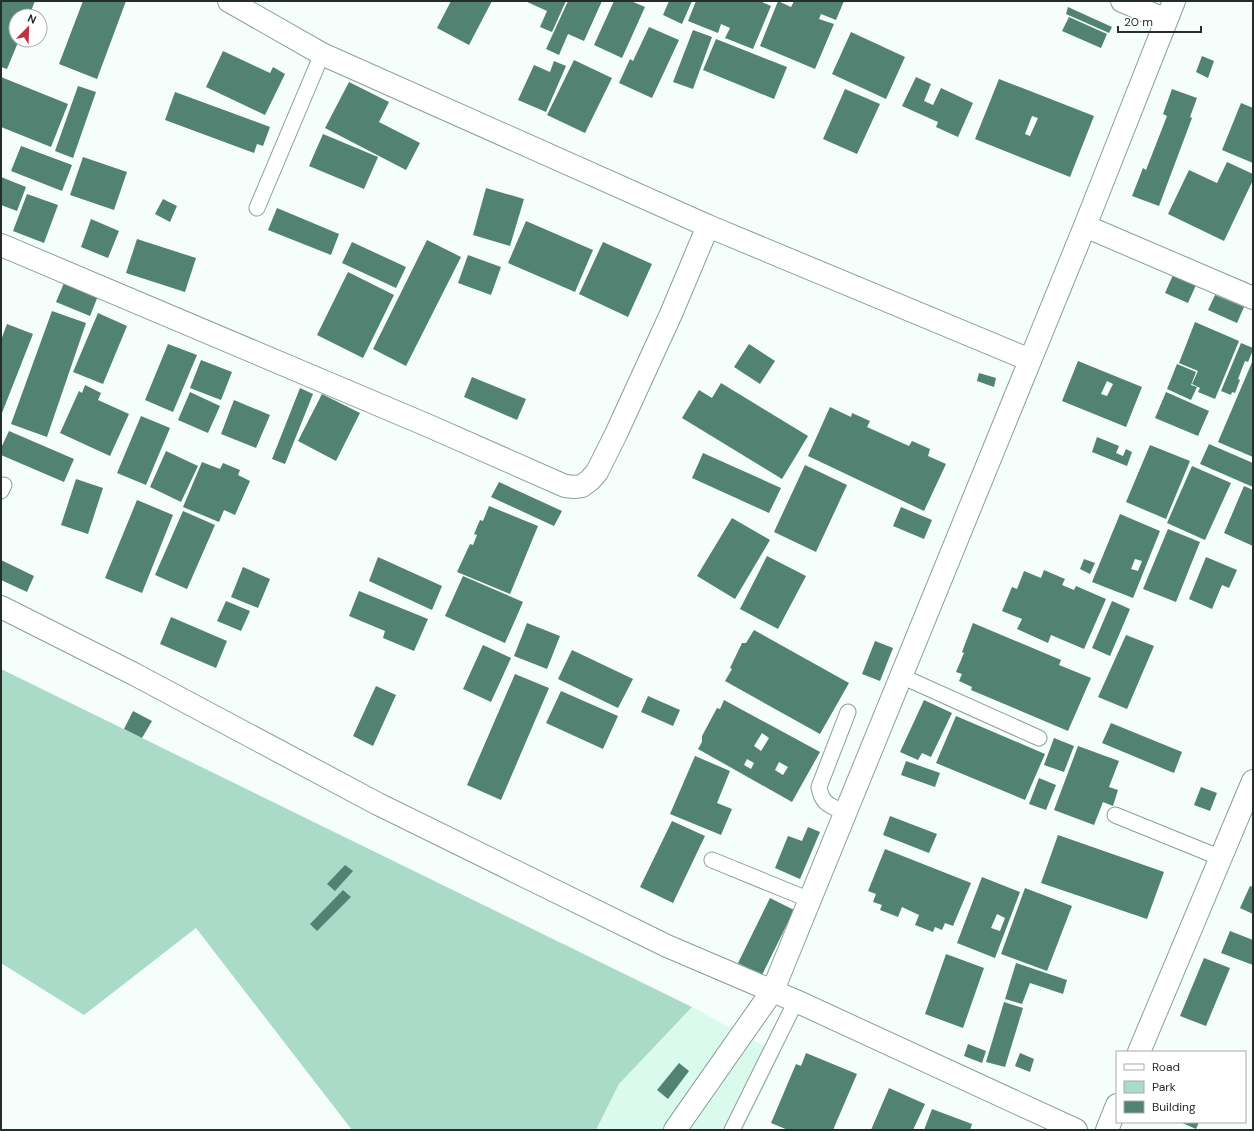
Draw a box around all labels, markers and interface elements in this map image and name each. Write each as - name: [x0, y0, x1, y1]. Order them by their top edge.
- north arrow: [8, 8, 48, 48]
- scale bar: [1118, 8, 1201, 34]
- text: N: [25, 11, 38, 27]
- text: 20 m: [1124, 14, 1153, 30]
- legend: [1116, 1051, 1246, 1123]
- text: Road: [1152, 1059, 1180, 1075]
- text: Park: [1152, 1079, 1176, 1095]
- text: Building: [1152, 1099, 1196, 1115]

